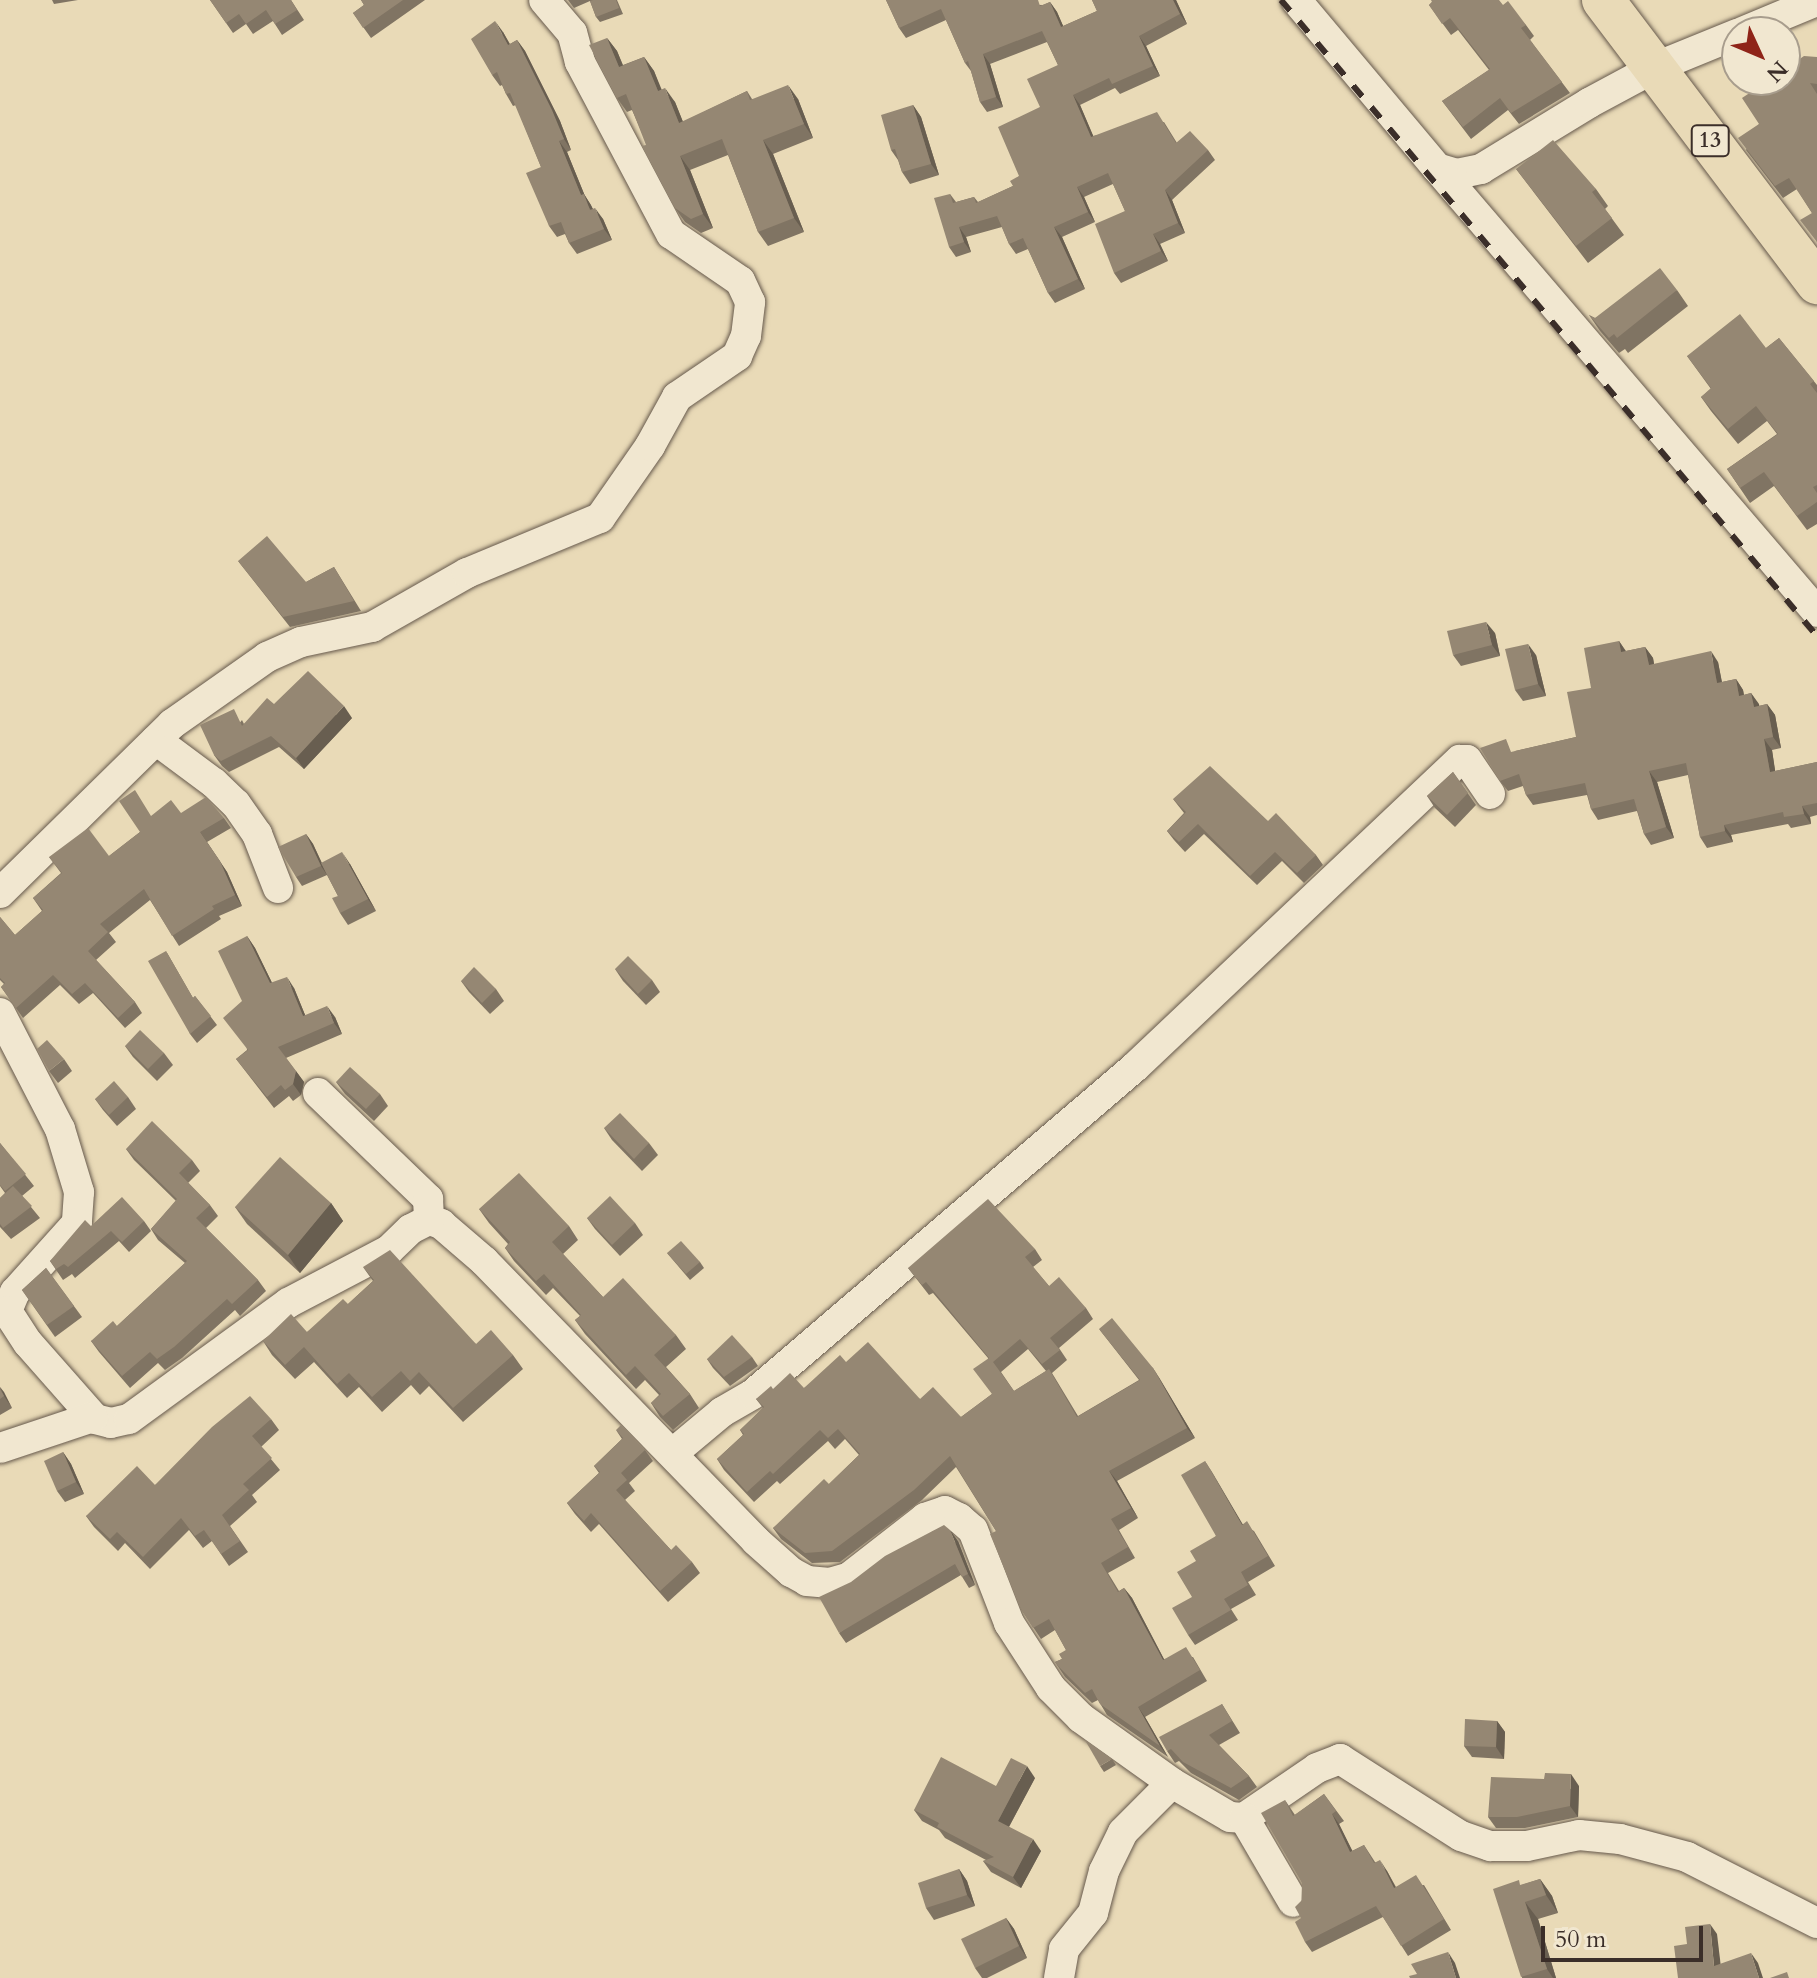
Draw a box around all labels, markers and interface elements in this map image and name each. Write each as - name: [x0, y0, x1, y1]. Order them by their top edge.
- north arrow: [1721, 16, 1801, 96]
- text: N: [1759, 54, 1794, 89]
- road number: 13: [1690, 123, 1730, 159]
- scale bar: [1545, 1910, 1707, 1960]
- text: 50 m: [1555, 1923, 1606, 1956]

